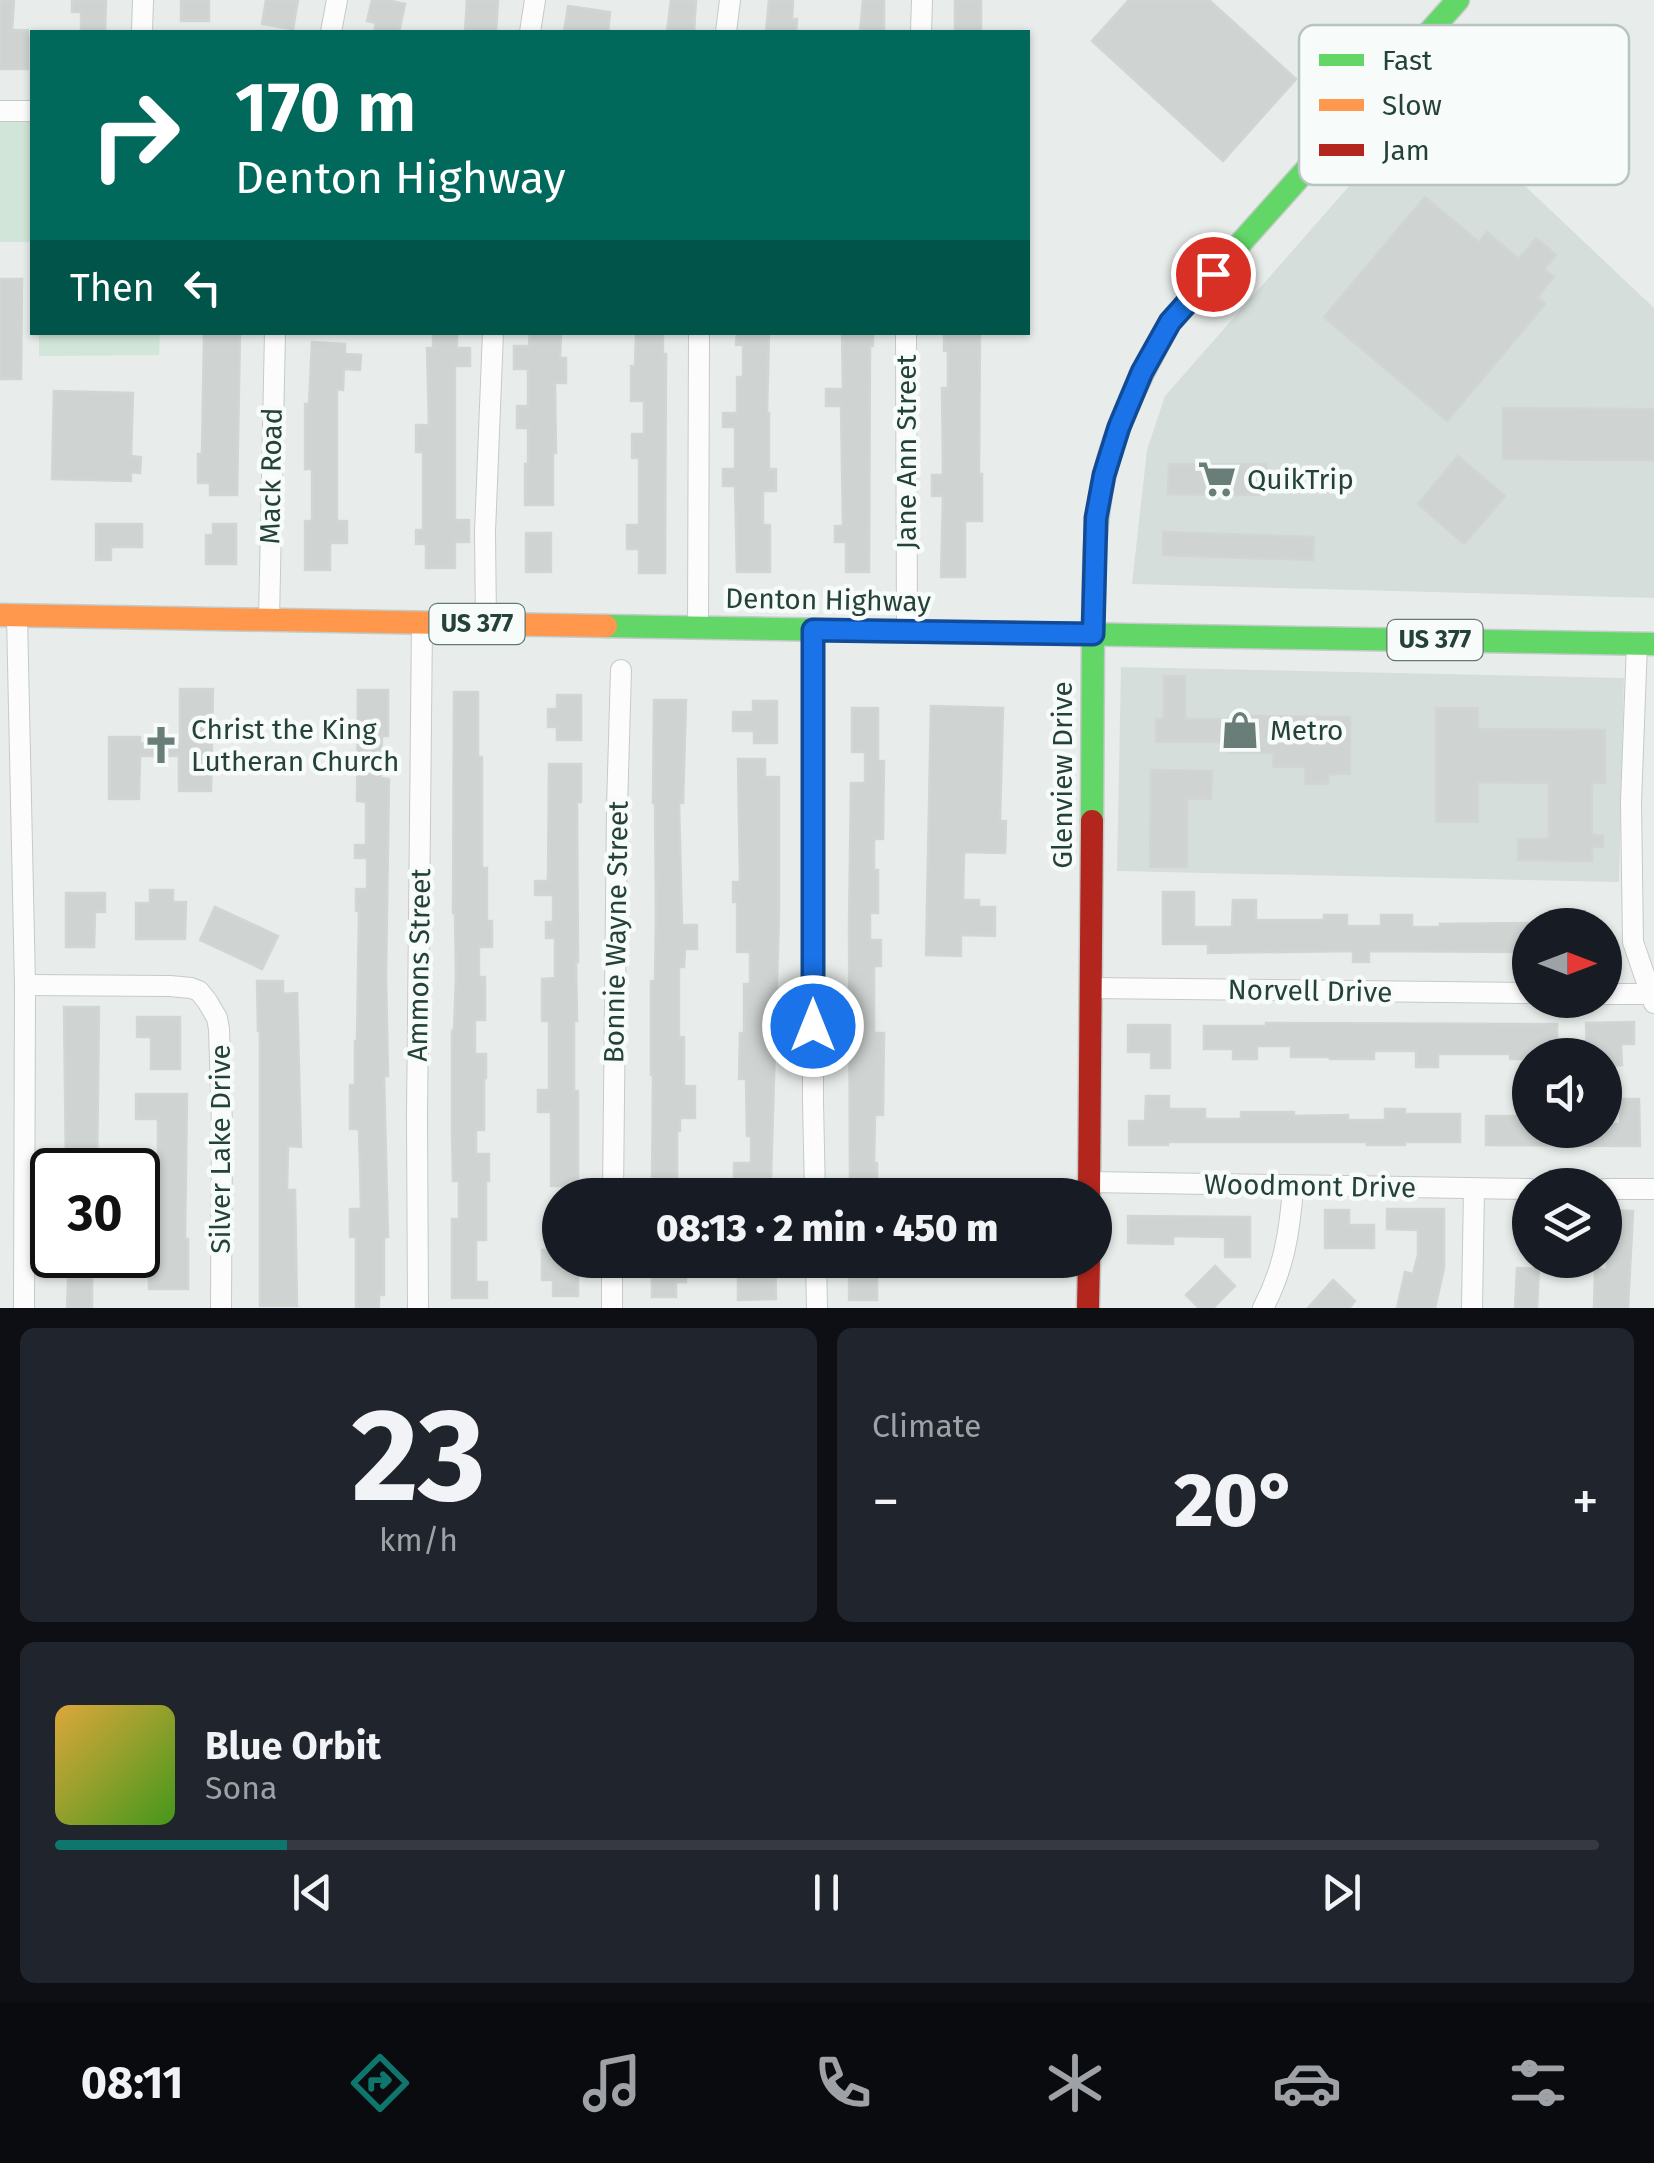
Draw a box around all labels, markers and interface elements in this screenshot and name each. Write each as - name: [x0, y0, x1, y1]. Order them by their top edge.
- legend: [1299, 25, 1629, 185]
- text: Fast: [1382, 44, 1433, 77]
- text: 170 m: [235, 66, 416, 150]
- icon: right: [70, 70, 200, 200]
- text: Slow: [1382, 89, 1442, 122]
- text: Jam: [1382, 134, 1430, 167]
- text: Denton Highway: [235, 151, 566, 205]
- pin: [1171, 232, 1256, 317]
- icon: arrive: [1186, 247, 1241, 302]
- icon: left: [175, 260, 230, 315]
- text: Then: [70, 265, 155, 311]
- street label: Jane Ann Street: [890, 354, 923, 550]
- street label: Mack Road: [253, 407, 289, 545]
- supermarket icon: QuikTrip: [1196, 458, 1238, 500]
- place label: QuikTrip: [1247, 463, 1354, 496]
- street label: Denton Highway: [725, 582, 931, 618]
- road number: US 377: [430, 604, 524, 644]
- road number: US 377: [1388, 620, 1482, 660]
- street label: Glenview Drive: [1046, 681, 1079, 869]
- shop icon: Metro: [1219, 709, 1261, 751]
- place label: Christ the King Lutheran Church: [191, 713, 399, 778]
- place label: Metro: [1270, 714, 1343, 747]
- church icon: Christ the King Lutheran Church: [140, 724, 182, 766]
- street label: Bonnie Wayne Street: [597, 799, 635, 1064]
- street label: Ammons Street: [401, 867, 437, 1062]
- north arrow: [1512, 908, 1622, 1018]
- map controls: [1512, 908, 1622, 1278]
- street label: Norvell Drive: [1227, 973, 1393, 1009]
- position arrow: [761, 974, 865, 1078]
- button: sound: [1512, 1038, 1622, 1148]
- street label: Silver Lake Drive: [204, 1044, 237, 1254]
- speed limit sign: 30: [30, 1148, 160, 1278]
- street label: Woodmont Drive: [1204, 1168, 1416, 1204]
- button: layers: [1512, 1168, 1622, 1278]
- text: 08:13 · 2 min · 450 m: [656, 1205, 998, 1251]
- text: 23: [351, 1378, 486, 1534]
- text: Climate: [872, 1407, 981, 1445]
- text: 20°: [1174, 1456, 1297, 1546]
- text: −: [872, 1469, 900, 1535]
- text: +: [1572, 1469, 1599, 1535]
- text: km/h: [379, 1521, 458, 1559]
- text: Blue Orbit: [205, 1723, 381, 1769]
- text: Sona: [205, 1769, 277, 1807]
- icon: previous: [285, 1865, 340, 1920]
- icon: pause: [799, 1865, 854, 1920]
- icon: next: [1314, 1865, 1369, 1920]
- icon: directions: [345, 2048, 415, 2118]
- icon: music: [577, 2048, 647, 2118]
- icon: phone: [808, 2048, 878, 2118]
- icon: climate: [1040, 2048, 1110, 2118]
- icon: car: [1272, 2048, 1342, 2118]
- icon: filters: [1503, 2048, 1573, 2118]
- text: 08:11: [81, 2056, 184, 2110]

